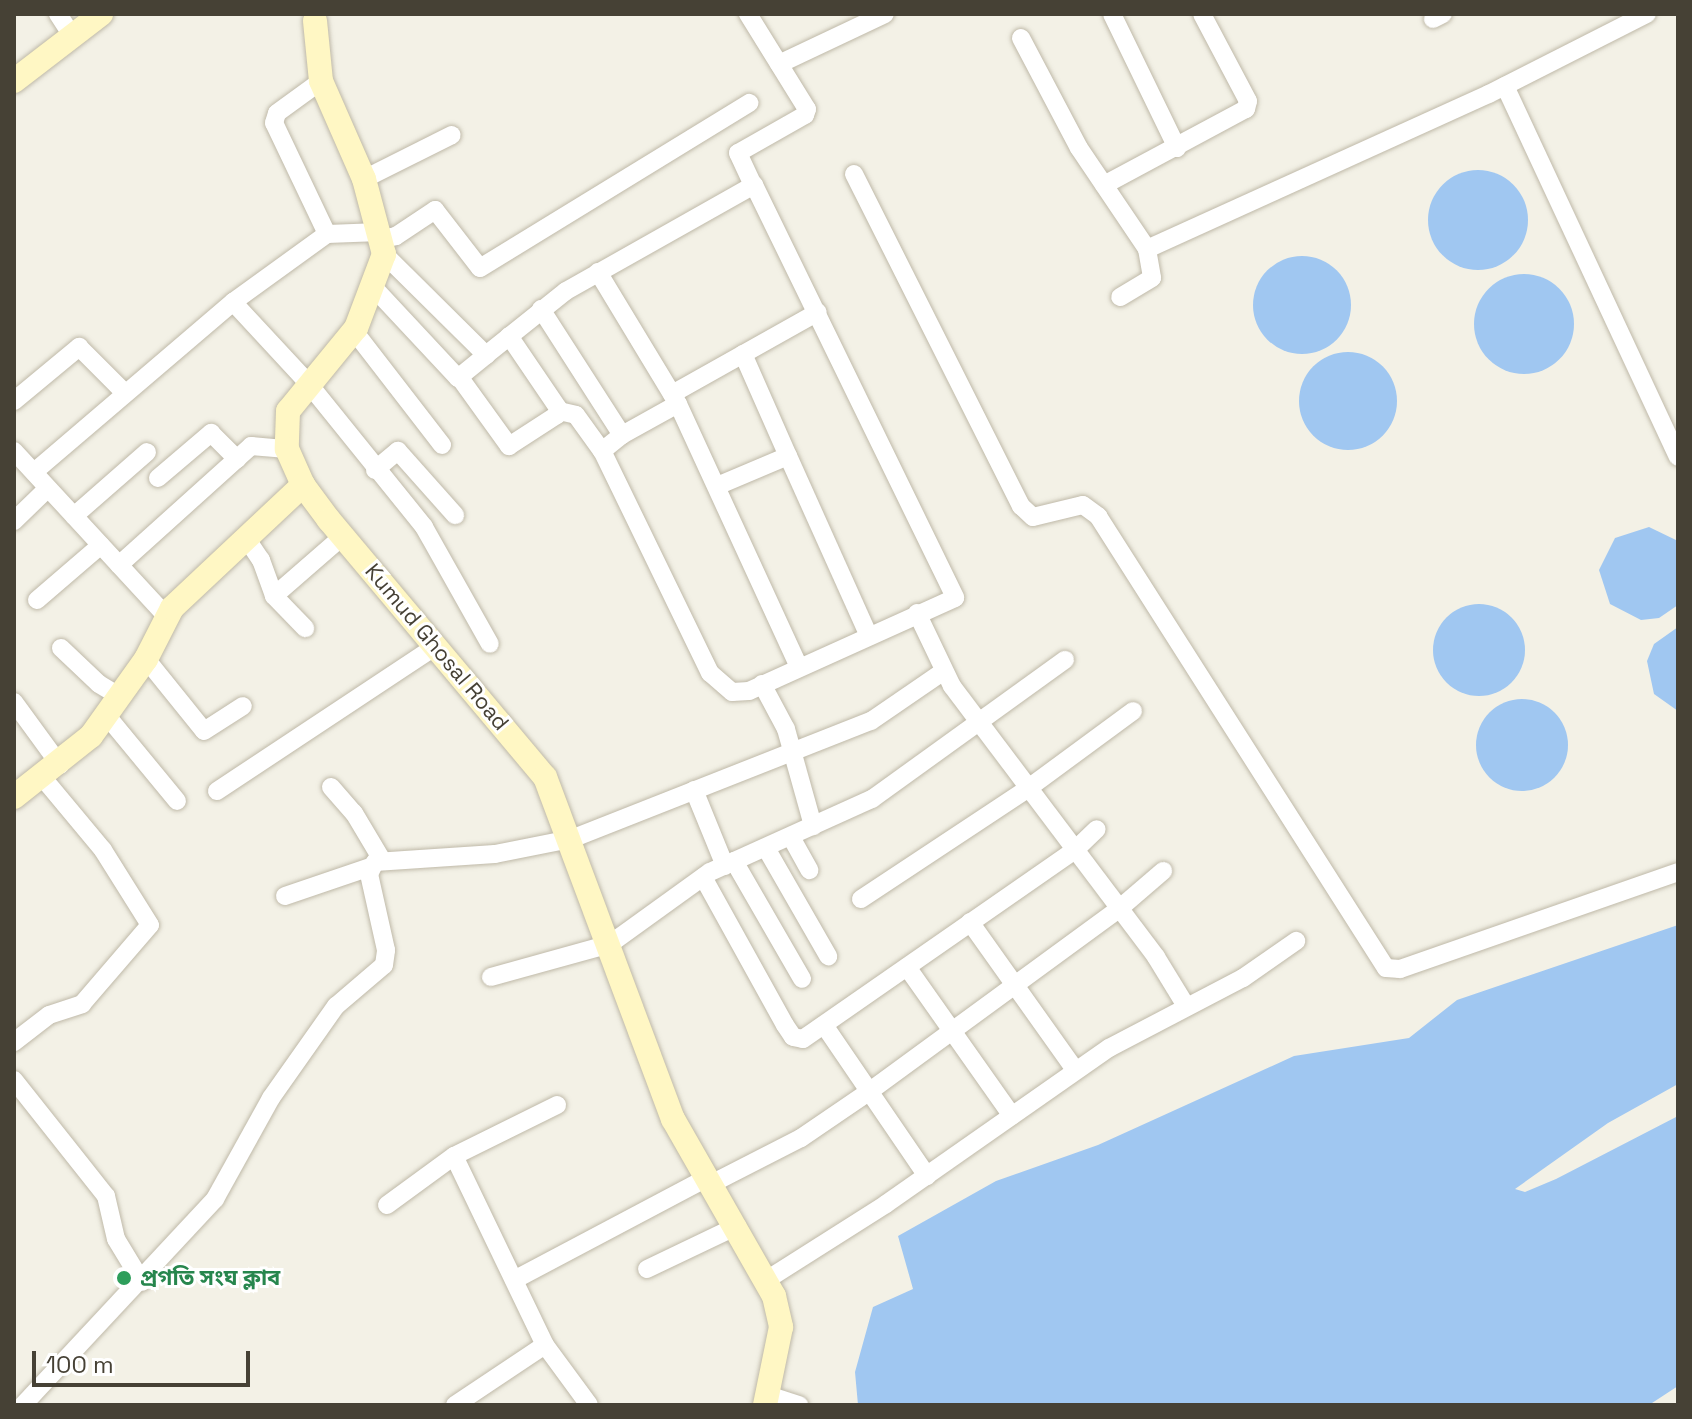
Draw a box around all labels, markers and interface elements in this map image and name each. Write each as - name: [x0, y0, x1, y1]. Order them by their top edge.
- street label: Kumud Ghosal Road: [360, 558, 514, 736]
- place label: প্রগতি সংঘ ক্লাব: [140, 1265, 280, 1291]
- marker: প্রগতি সংঘ ক্লাব: [115, 1269, 133, 1287]
- scale bar: [36, 1335, 254, 1385]
- text: 100 m: [46, 1349, 114, 1380]

